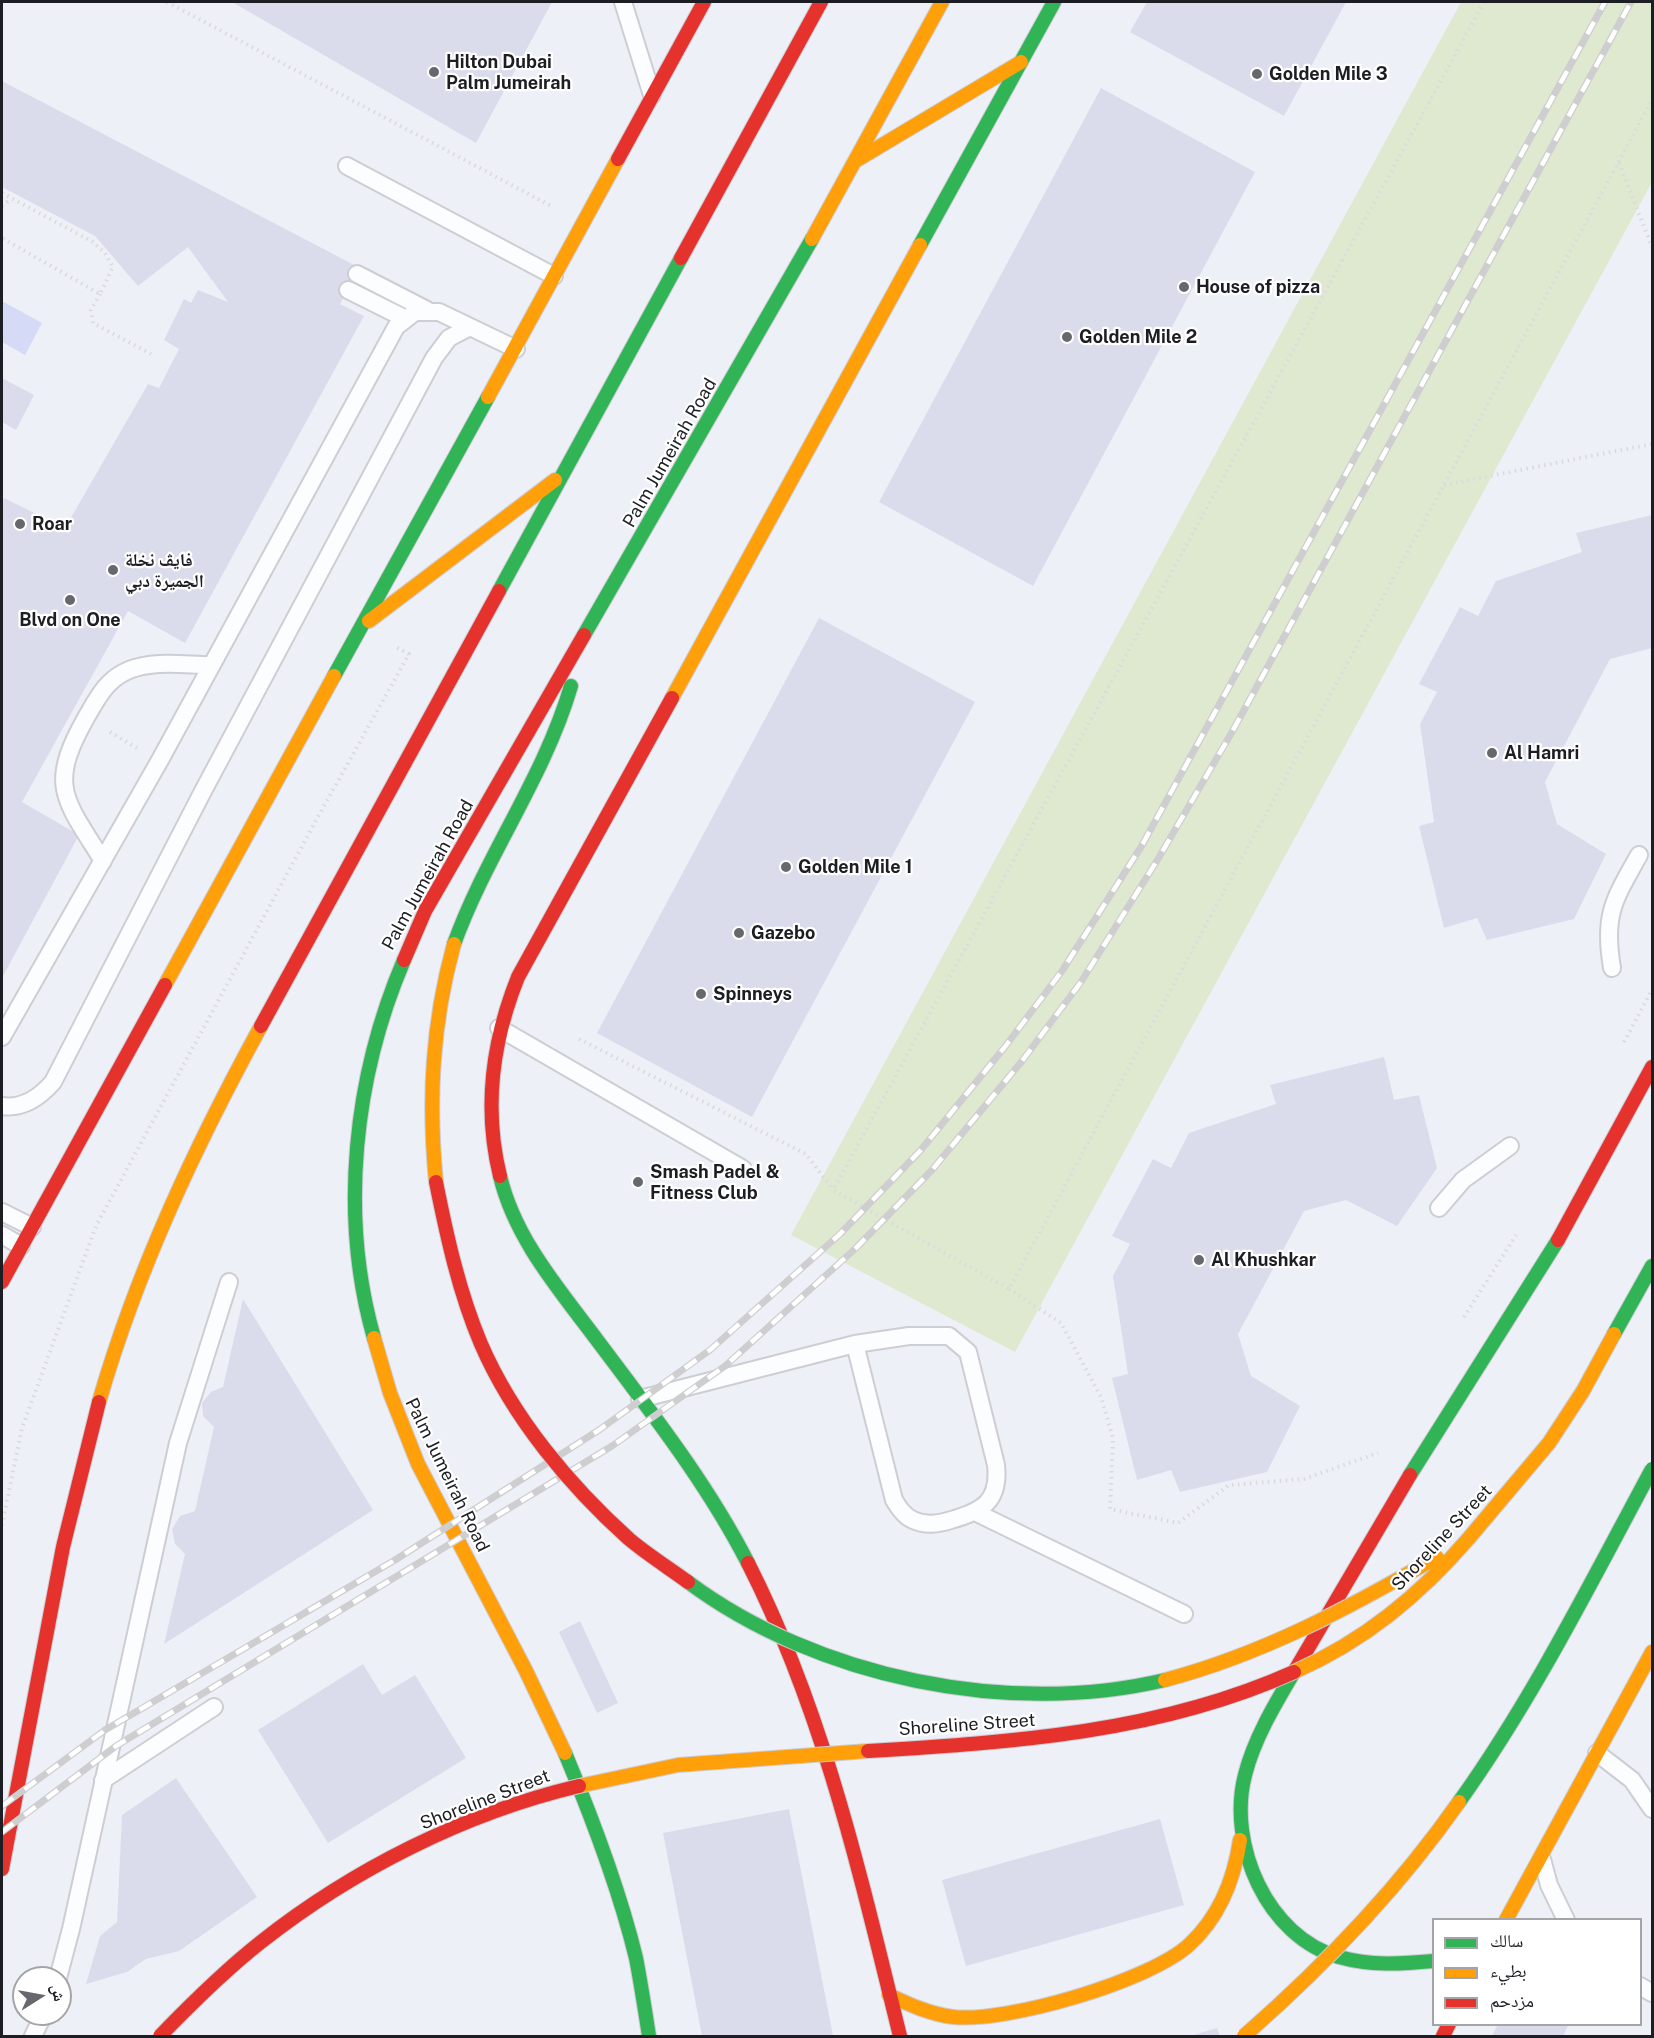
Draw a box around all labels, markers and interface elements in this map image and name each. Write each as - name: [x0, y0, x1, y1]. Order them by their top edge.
- place label: Hilton Dubai Palm Jumeirah: [446, 51, 571, 94]
- place label: Golden Mile 3: [1269, 63, 1388, 85]
- marker: Hilton Dubai Palm Jumeirah: [427, 65, 441, 79]
- marker: Golden Mile 3: [1250, 67, 1264, 81]
- place label: House of pizza: [1196, 276, 1320, 298]
- marker: House of pizza: [1177, 280, 1191, 294]
- place label: Golden Mile 2: [1079, 326, 1197, 348]
- marker: Golden Mile 2: [1060, 330, 1074, 344]
- street label: Palm Jumeirah Road: [619, 375, 721, 531]
- place label: Roar: [32, 513, 72, 535]
- marker: Roar: [13, 517, 27, 531]
- place label: فايڤ نخلة الجميرة دبي: [125, 549, 204, 592]
- marker: فايڤ نخلة الجميرة دبي: [106, 563, 120, 577]
- marker: Blvd on One: [63, 593, 77, 607]
- place label: Blvd on One: [19, 609, 121, 631]
- place label: Al Hamri: [1504, 742, 1579, 764]
- marker: Al Hamri: [1485, 746, 1499, 760]
- street label: Palm Jumeirah Road: [378, 796, 478, 954]
- place label: Golden Mile 1: [798, 856, 912, 878]
- marker: Golden Mile 1: [779, 860, 793, 874]
- place label: Gazebo: [751, 922, 815, 944]
- marker: Gazebo: [732, 926, 746, 940]
- place label: Spinneys: [713, 983, 792, 1005]
- marker: Spinneys: [694, 987, 708, 1001]
- place label: Smash Padel & Fitness Club: [650, 1161, 780, 1204]
- marker: Smash Padel & Fitness Club: [631, 1175, 645, 1189]
- place label: Al Khushkar: [1211, 1249, 1316, 1271]
- marker: Al Khushkar: [1192, 1253, 1206, 1267]
- street label: Palm Jumeirah Road: [400, 1395, 494, 1555]
- street label: Shoreline Street: [1387, 1480, 1497, 1596]
- street label: Shoreline Street: [898, 1709, 1036, 1741]
- street label: Shoreline Street: [417, 1765, 553, 1835]
- legend: [1432, 1918, 1642, 2026]
- text: سالك: [1490, 1930, 1523, 1951]
- text: بطيء: [1490, 1960, 1527, 1981]
- north arrow: [12, 1966, 72, 2026]
- text: ش: [47, 1983, 69, 2003]
- text: مزدحم: [1490, 1990, 1534, 2011]

